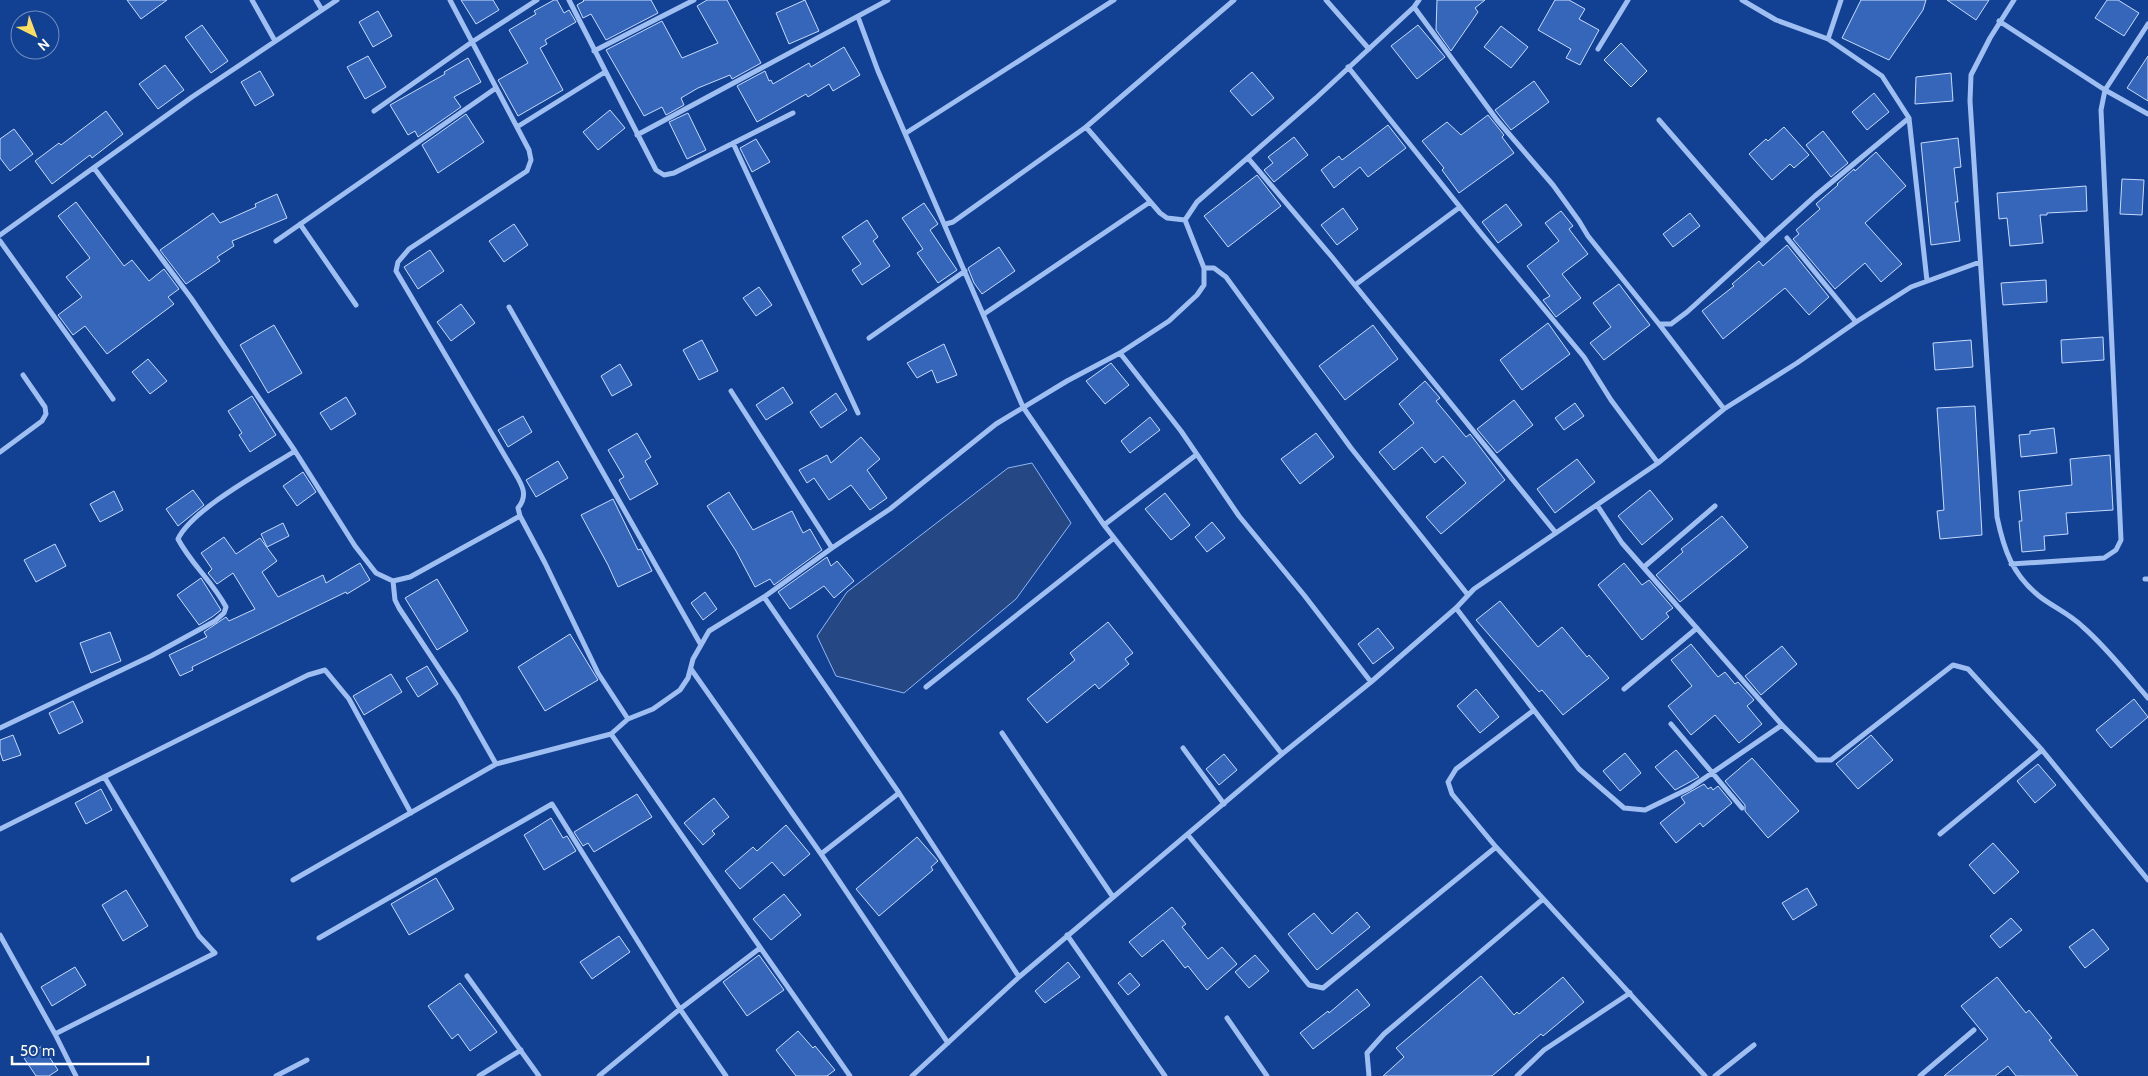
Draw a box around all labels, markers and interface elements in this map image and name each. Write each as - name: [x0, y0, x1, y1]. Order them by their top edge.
- north arrow: [10, 10, 60, 60]
- text: N: [34, 35, 53, 55]
- scale bar: [12, 1034, 149, 1066]
- text: 50 m: [20, 1042, 55, 1060]

